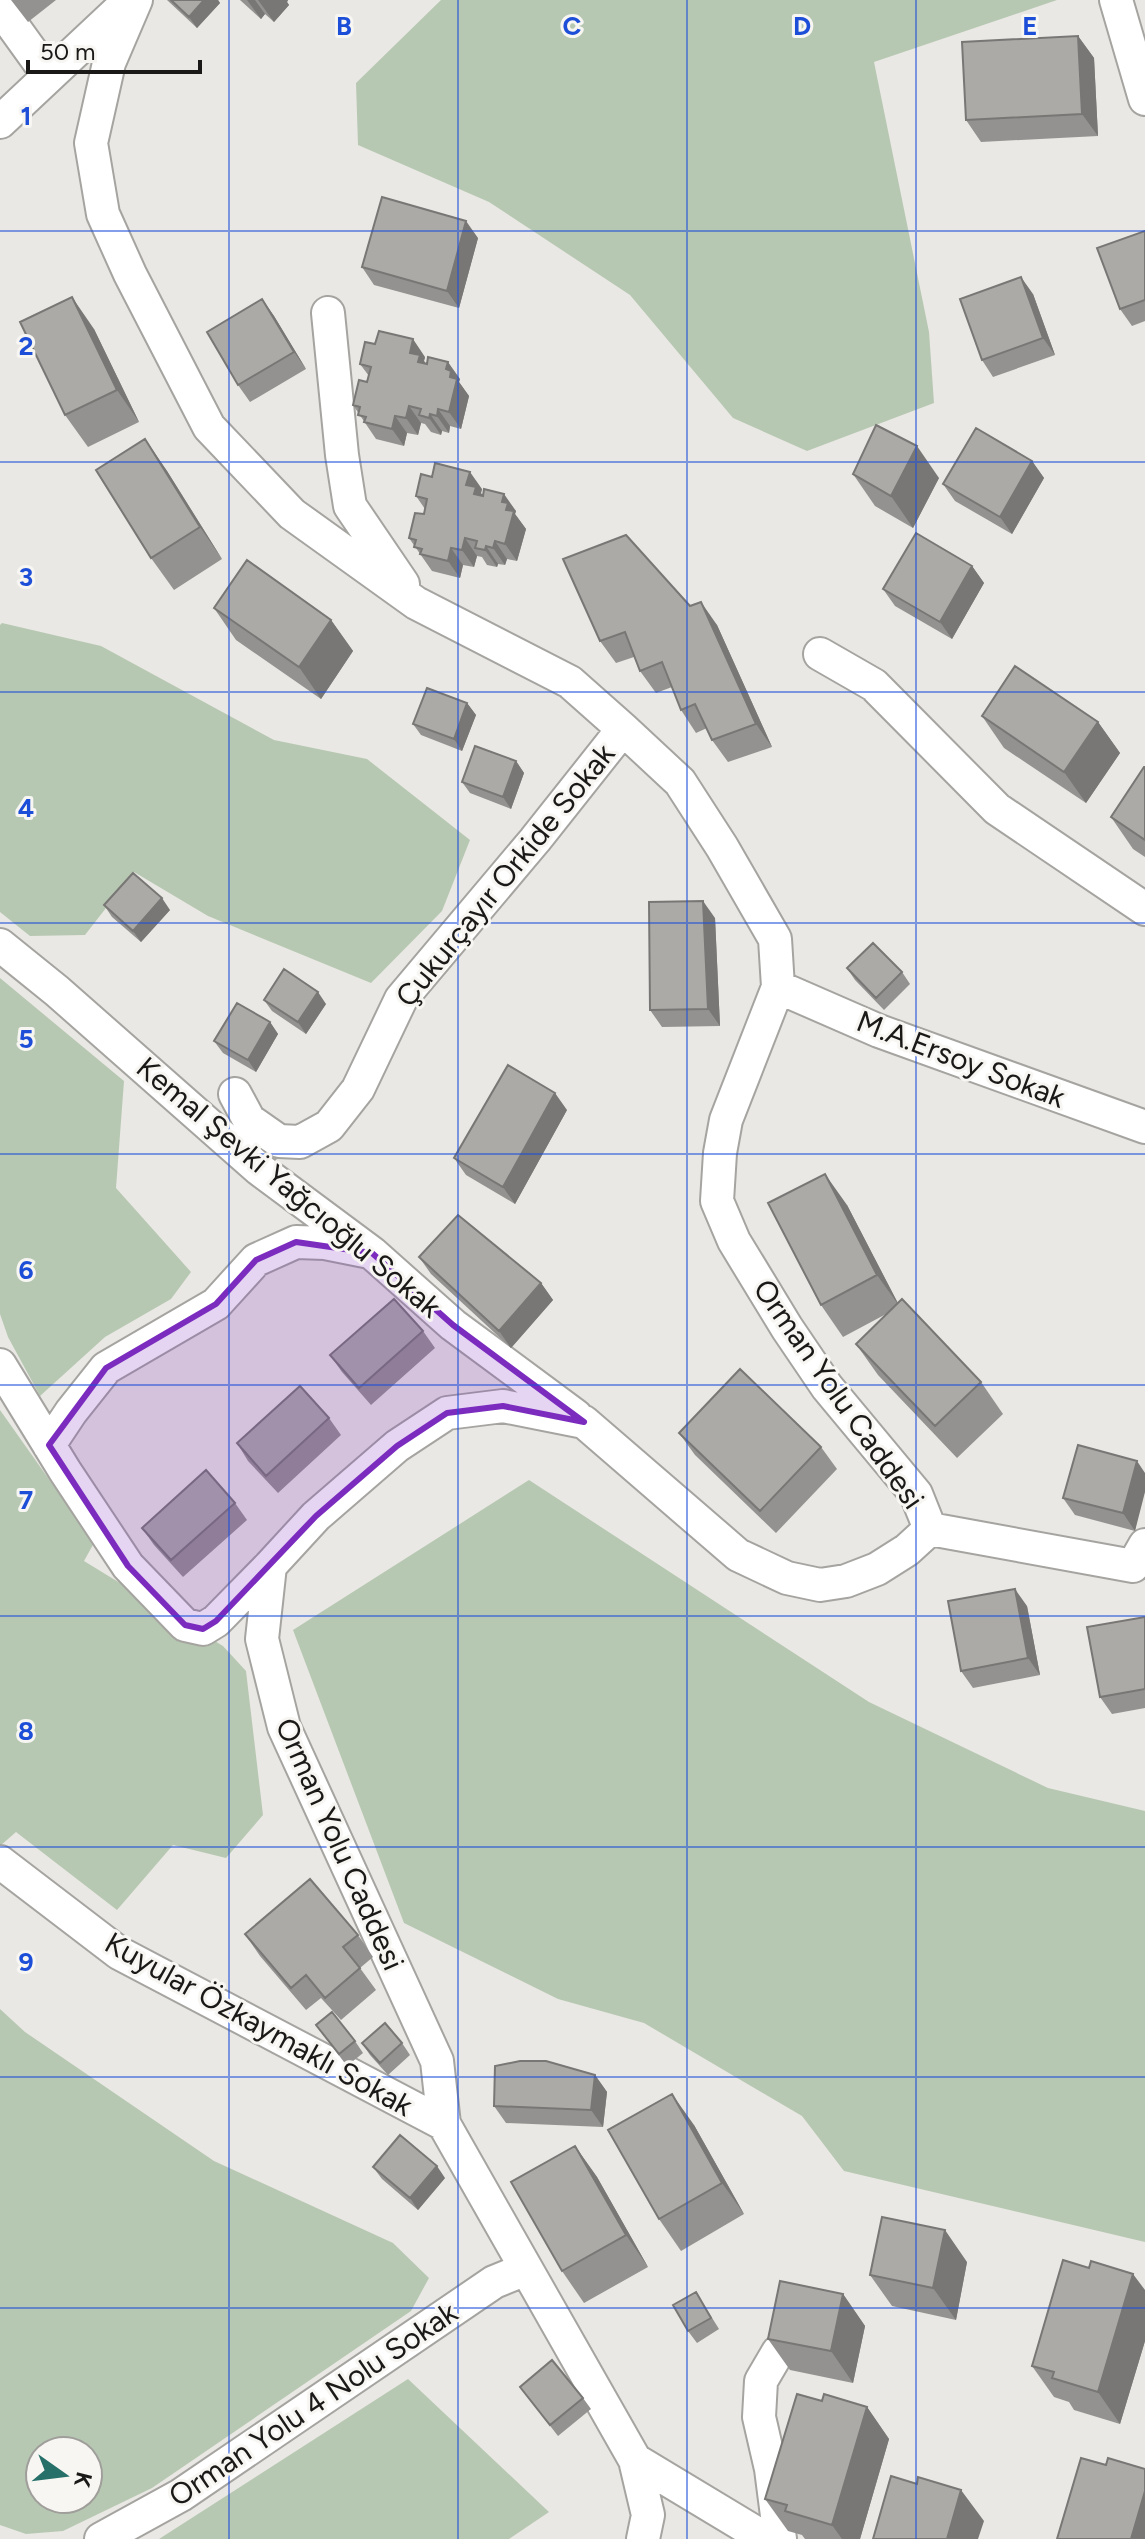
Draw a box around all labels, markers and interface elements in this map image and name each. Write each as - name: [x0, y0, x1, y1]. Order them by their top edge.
- text: B: [336, 10, 352, 42]
- text: C: [563, 10, 582, 42]
- text: D: [793, 10, 811, 42]
- text: E: [1022, 10, 1038, 42]
- scale bar: [28, 24, 200, 74]
- text: 50 m: [40, 37, 96, 66]
- text: 1: [21, 100, 31, 132]
- text: 2: [18, 330, 34, 362]
- text: 3: [19, 561, 33, 593]
- street label: Çukurçayır Orkide Sokak: [388, 736, 623, 1014]
- text: 4: [18, 792, 34, 824]
- street label: M.A.Ersoy Sokak: [852, 1002, 1071, 1116]
- text: 5: [18, 1023, 34, 1055]
- street label: Kemal Şevki Yağcıoğlu Sokak: [129, 1049, 449, 1326]
- text: 6: [18, 1254, 34, 1286]
- street label: Orman Yolu Caddesi: [746, 1272, 932, 1516]
- text: 7: [19, 1484, 33, 1516]
- street label: Orman Yolu Caddesi: [268, 1712, 412, 1976]
- text: 8: [18, 1715, 34, 1747]
- street label: Kuyular Özkaymaklı Sokak: [99, 1924, 420, 2124]
- text: 9: [18, 1946, 34, 1978]
- street label: Orman Yolu 4 Nolu Sokak: [162, 2293, 465, 2514]
- north arrow: [24, 2435, 104, 2515]
- text: K: [68, 2469, 98, 2490]

